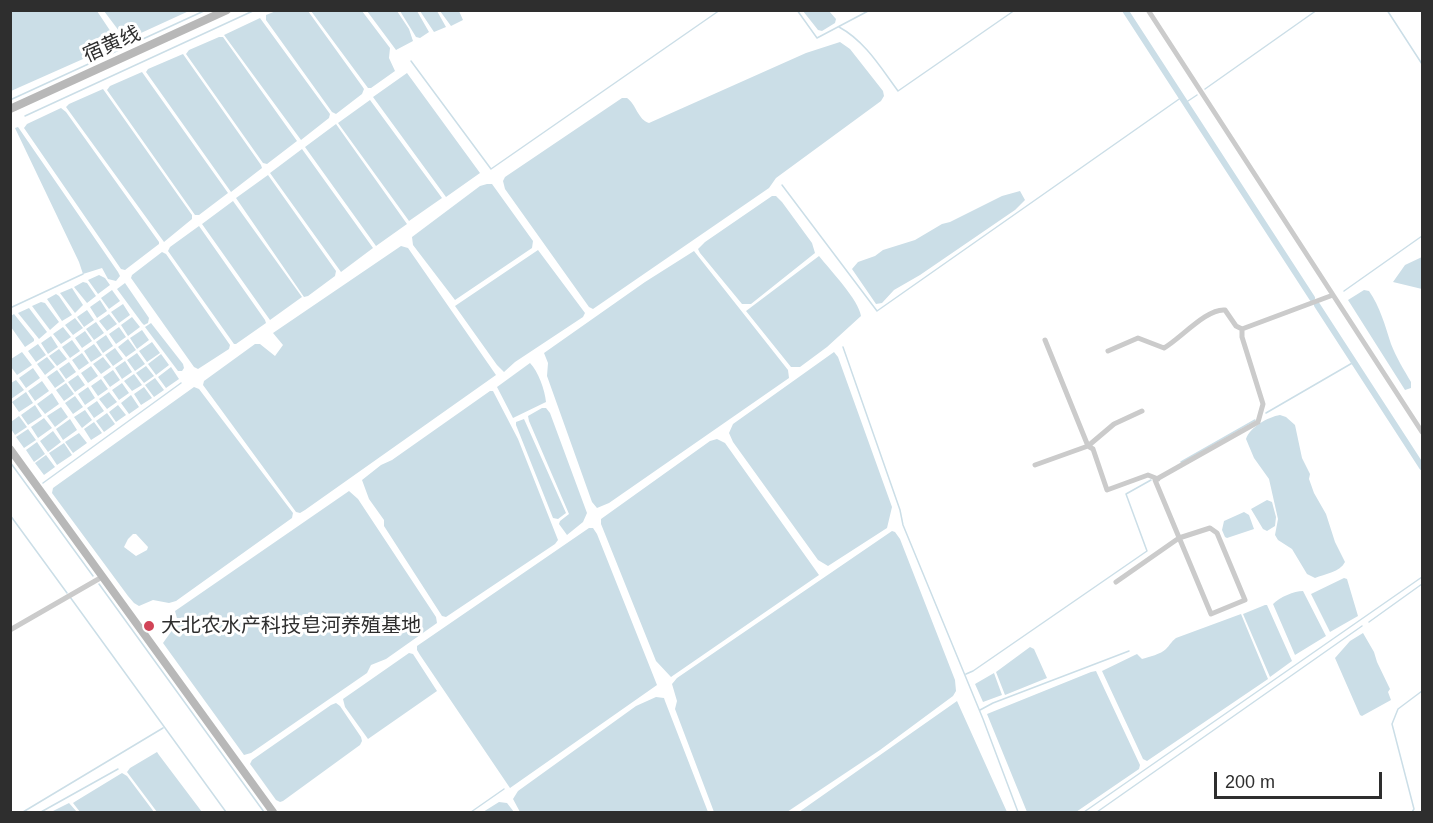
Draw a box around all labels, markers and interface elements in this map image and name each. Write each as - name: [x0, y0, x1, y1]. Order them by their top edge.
- street label: 宿黄线: [80, 22, 144, 68]
- place label: 大北农水产科技皂河养殖基地: [161, 614, 421, 638]
- marker: 大北农水产科技皂河养殖基地: [142, 619, 156, 633]
- scale bar: [1217, 760, 1385, 798]
- text: 200 m: [1225, 772, 1275, 792]

